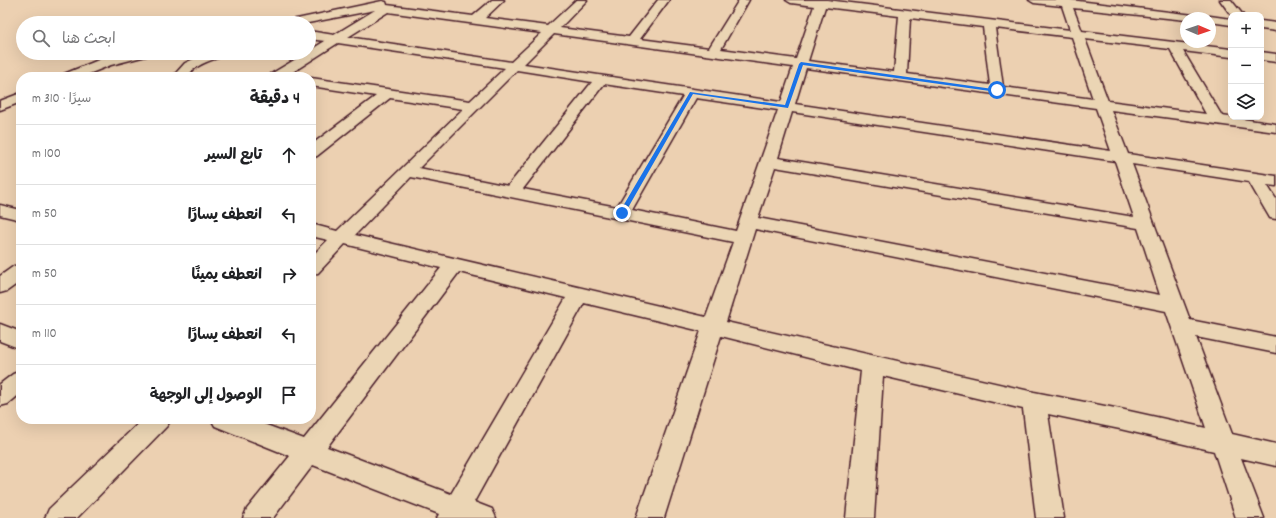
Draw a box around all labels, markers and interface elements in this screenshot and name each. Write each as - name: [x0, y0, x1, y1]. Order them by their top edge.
- north arrow: [1180, 12, 1216, 48]
- map controls: [1228, 12, 1264, 120]
- button: +: [1228, 12, 1264, 48]
- search box: [16, 16, 316, 60]
- icon: search: [30, 27, 52, 49]
- text: ابحث هنا: [62, 29, 116, 51]
- button: −: [1228, 48, 1264, 84]
- route start: [988, 81, 1006, 99]
- button: layers: [1228, 84, 1264, 120]
- text: 4 دقيقة: [250, 88, 300, 112]
- text: سيرًا · 310 m: [32, 90, 91, 109]
- icon: ahead: [278, 144, 300, 166]
- text: 100 m: [32, 145, 61, 164]
- text: تابع السير: [205, 145, 262, 167]
- icon: left: [278, 204, 300, 226]
- route end: [613, 204, 631, 222]
- text: 50 m: [32, 205, 57, 224]
- text: انعطف يسارًا: [188, 205, 262, 227]
- icon: right: [278, 264, 300, 286]
- text: 50 m: [32, 265, 57, 284]
- text: انعطف يمينًا: [192, 265, 262, 287]
- icon: left: [278, 324, 300, 346]
- text: 110 m: [32, 325, 57, 344]
- text: انعطف يسارًا: [188, 325, 262, 347]
- icon: arrive: [278, 384, 300, 406]
- text: الوصول إلى الوجهة: [150, 385, 262, 407]

